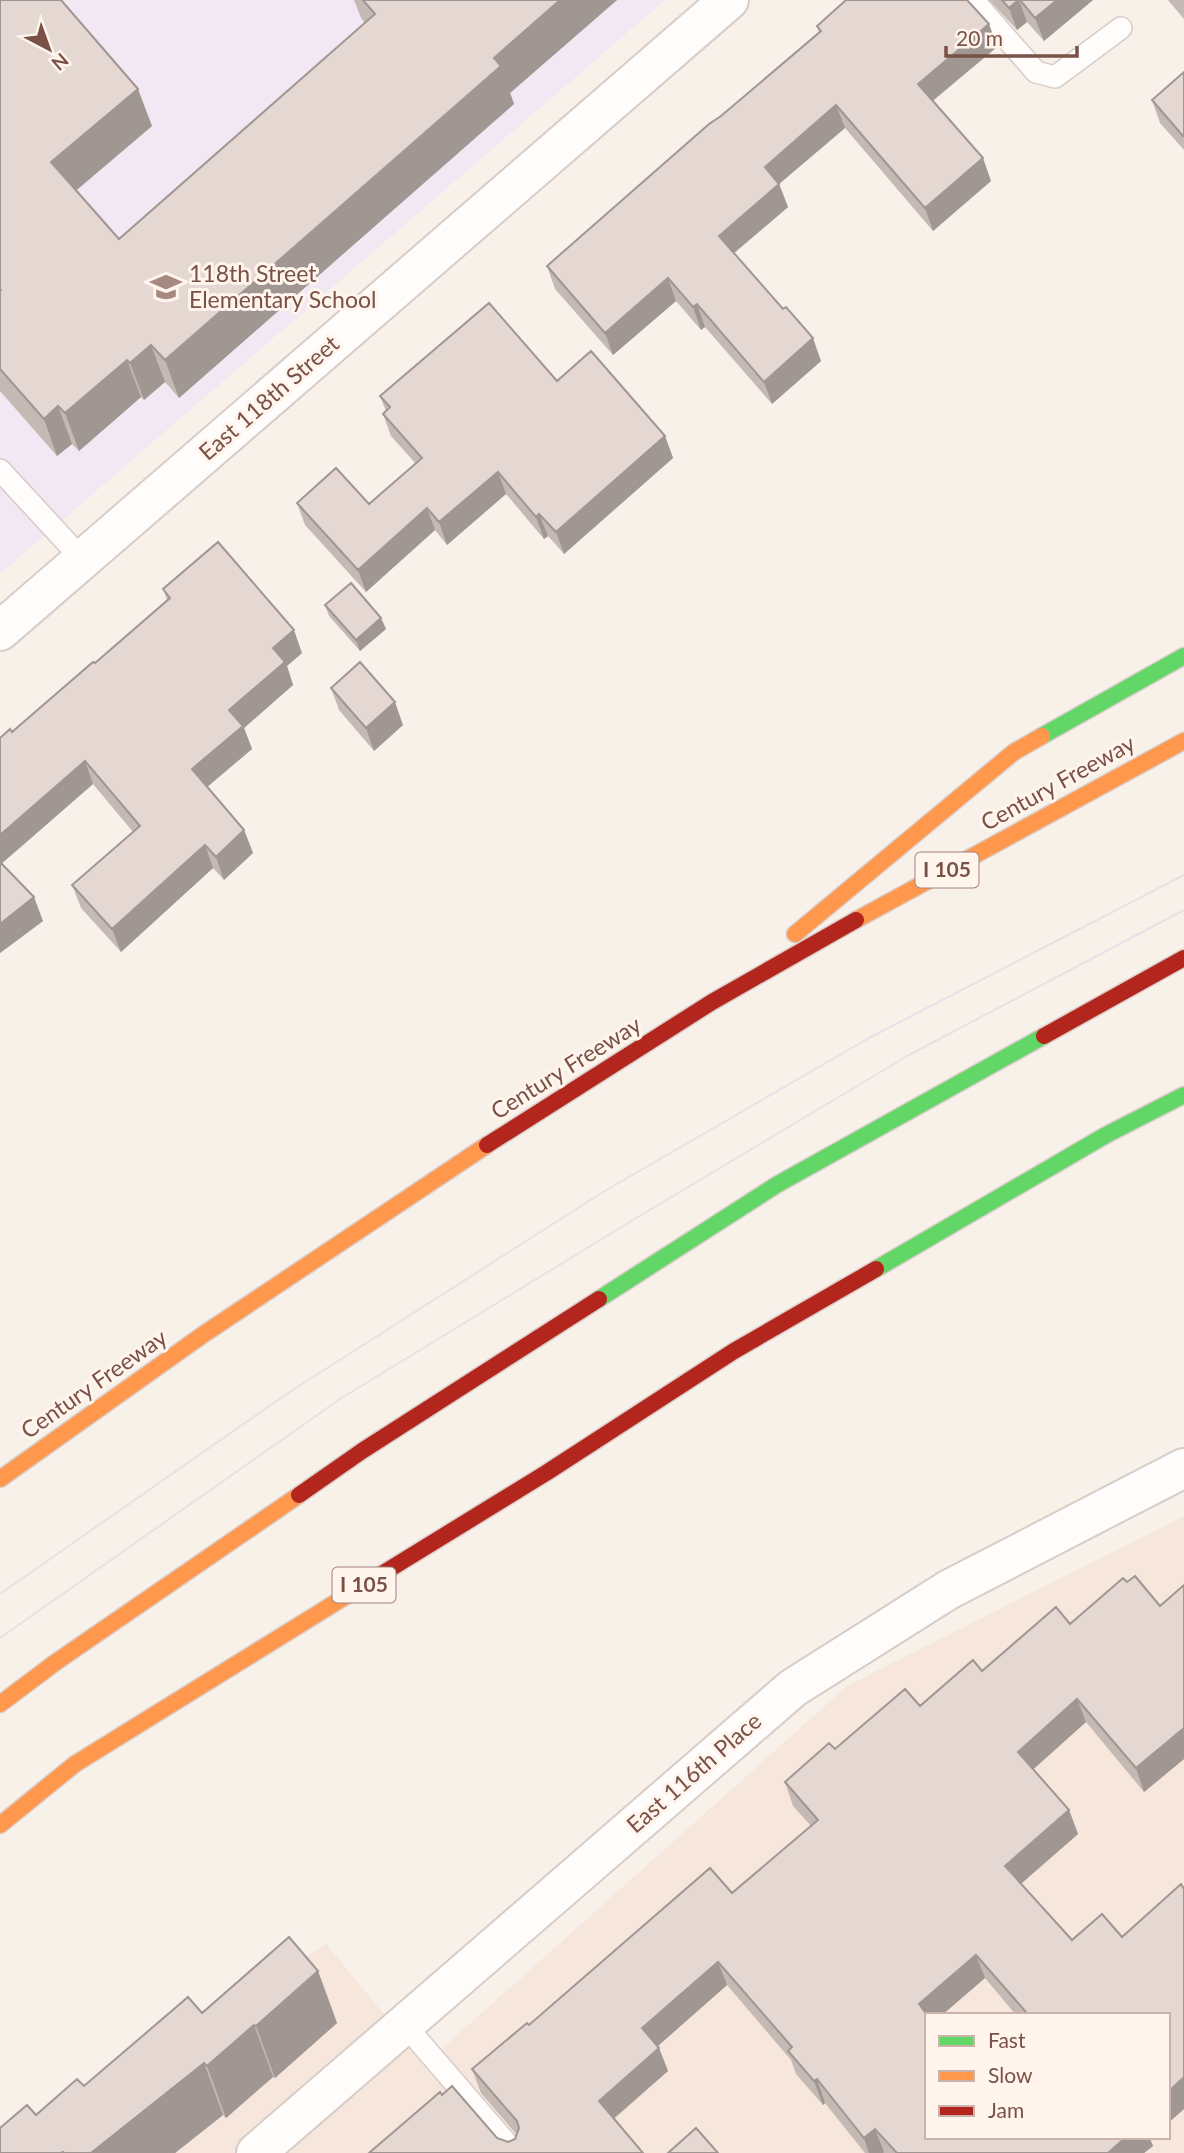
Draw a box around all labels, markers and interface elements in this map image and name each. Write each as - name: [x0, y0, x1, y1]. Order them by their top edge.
- north arrow: [14, 14, 84, 84]
- scale bar: [946, 14, 1077, 58]
- text: 20 m: [956, 25, 1003, 50]
- text: N: [47, 49, 74, 76]
- place label: 118th Street Elementary School: [189, 259, 376, 313]
- school or university icon: 118th Street Elementary School: [149, 270, 183, 304]
- street label: East 118th Street: [193, 328, 345, 466]
- street label: Century Freeway: [976, 728, 1139, 836]
- road number: I 105: [916, 852, 978, 888]
- street label: Century Freeway: [485, 1010, 646, 1124]
- street label: Century Freeway: [15, 1322, 172, 1444]
- road number: I 105: [332, 1568, 396, 1602]
- street label: East 116th Place: [620, 1706, 766, 1838]
- legend: [925, 2013, 1170, 2139]
- text: Fast: [988, 2027, 1026, 2052]
- text: Slow: [988, 2062, 1033, 2087]
- text: Jam: [988, 2097, 1024, 2122]

